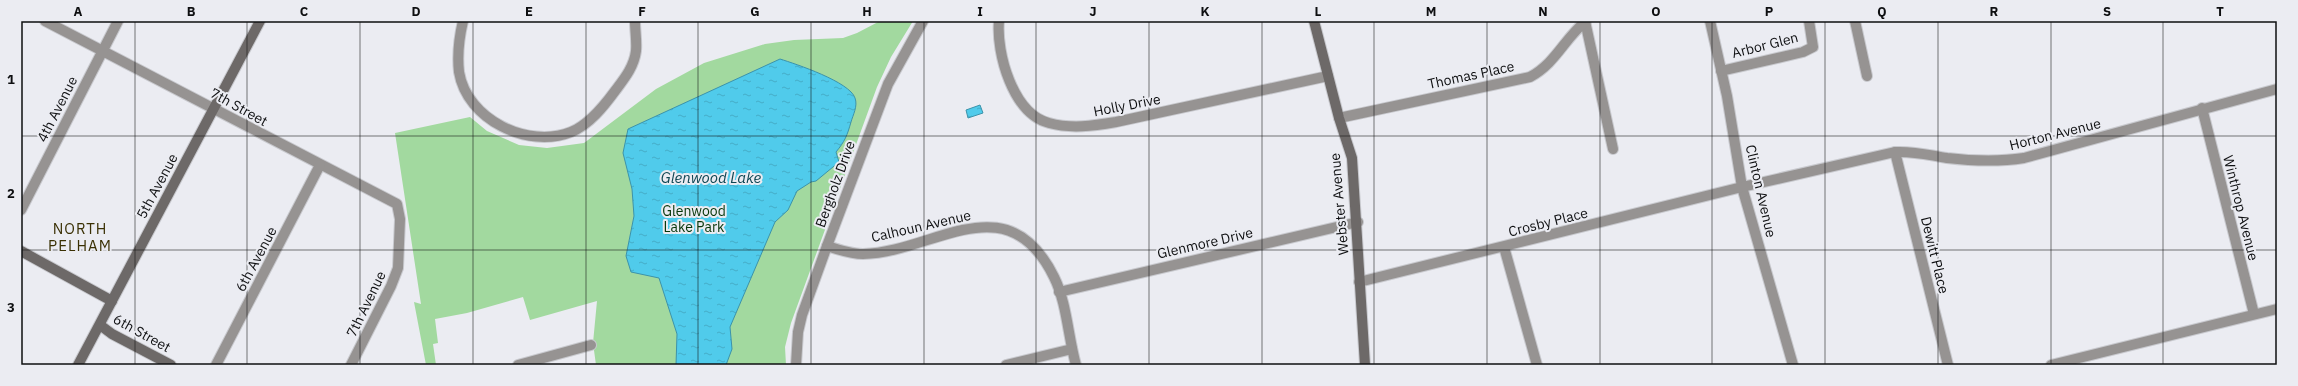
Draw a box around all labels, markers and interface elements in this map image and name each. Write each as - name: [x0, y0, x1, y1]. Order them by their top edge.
- text: A: [74, 3, 83, 20]
- text: B: [187, 3, 196, 20]
- text: C: [300, 3, 309, 20]
- text: D: [411, 3, 421, 20]
- text: E: [525, 3, 533, 20]
- text: F: [638, 3, 646, 20]
- text: G: [750, 3, 760, 20]
- text: H: [862, 3, 872, 20]
- text: I: [977, 3, 983, 20]
- text: J: [1089, 3, 1097, 20]
- text: K: [1200, 3, 1210, 20]
- text: L: [1315, 3, 1322, 20]
- text: M: [1426, 3, 1436, 20]
- text: N: [1538, 3, 1548, 20]
- text: O: [1651, 3, 1661, 20]
- text: P: [1765, 3, 1774, 20]
- text: Q: [1877, 3, 1887, 20]
- text: R: [1990, 3, 1999, 20]
- text: S: [2103, 3, 2111, 20]
- text: T: [2216, 3, 2224, 20]
- street label: Arbor Glen: [1730, 28, 1800, 62]
- street label: Thomas Place: [1426, 57, 1516, 93]
- text: 1: [7, 71, 15, 88]
- street label: 4th Avenue: [33, 73, 81, 145]
- street label: 7th Street: [207, 84, 271, 130]
- street label: Holly Drive: [1092, 90, 1162, 120]
- street label: Horton Avenue: [2007, 114, 2103, 154]
- street label: Bergholz Drive: [811, 138, 859, 230]
- street label: Clinton Avenue: [1742, 143, 1780, 239]
- street label: 5th Avenue: [132, 150, 182, 222]
- street label: Webster Avenue: [1326, 152, 1352, 256]
- street label: Winthrop Avenue: [2219, 153, 2263, 263]
- water label: Glenwood Lake: [661, 168, 762, 187]
- text: 2: [7, 185, 15, 202]
- park label: Glenwood Lake Park: [662, 202, 726, 236]
- street label: Crosby Place: [1506, 203, 1590, 241]
- street label: Calhoun Avenue: [869, 206, 973, 246]
- street label: Dewitt Place: [1917, 215, 1953, 296]
- district label: NORTH PELHAM: [48, 219, 112, 255]
- street label: 6th Avenue: [231, 223, 281, 295]
- street label: Glenmore Drive: [1155, 223, 1255, 263]
- street label: 7th Avenue: [342, 268, 390, 340]
- text: 3: [7, 299, 15, 316]
- street label: 6th Street: [110, 310, 174, 356]

